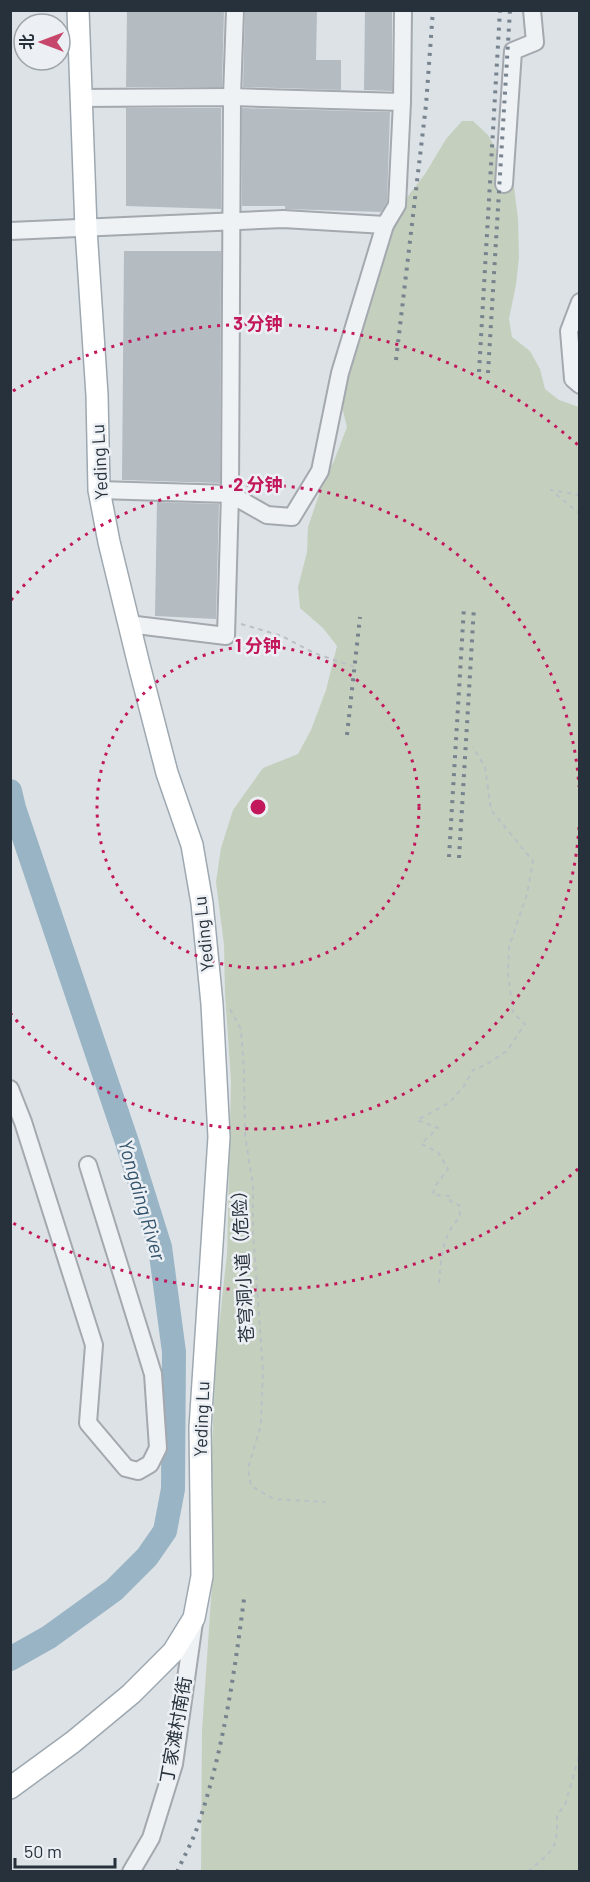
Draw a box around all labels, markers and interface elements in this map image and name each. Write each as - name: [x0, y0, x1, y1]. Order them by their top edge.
- north arrow: [12, 12, 72, 72]
- text: 北: [17, 34, 36, 50]
- text: 3 分钟: [233, 312, 283, 334]
- street label: Yeding Lu: [86, 424, 112, 501]
- text: 2 分钟: [233, 473, 283, 495]
- text: 1 分钟: [235, 634, 281, 656]
- centre of rings: [248, 797, 268, 817]
- street label: Yeding Lu: [188, 895, 218, 973]
- water label: Yongding River: [114, 1137, 172, 1264]
- street label: 苍穹洞小道（危险）: [227, 1181, 257, 1344]
- street label: Yeding Lu: [189, 1381, 213, 1457]
- street label: 丁家滩村南街: [155, 1675, 195, 1785]
- scale bar: [15, 1831, 116, 1869]
- text: 50 m: [24, 1840, 62, 1862]

